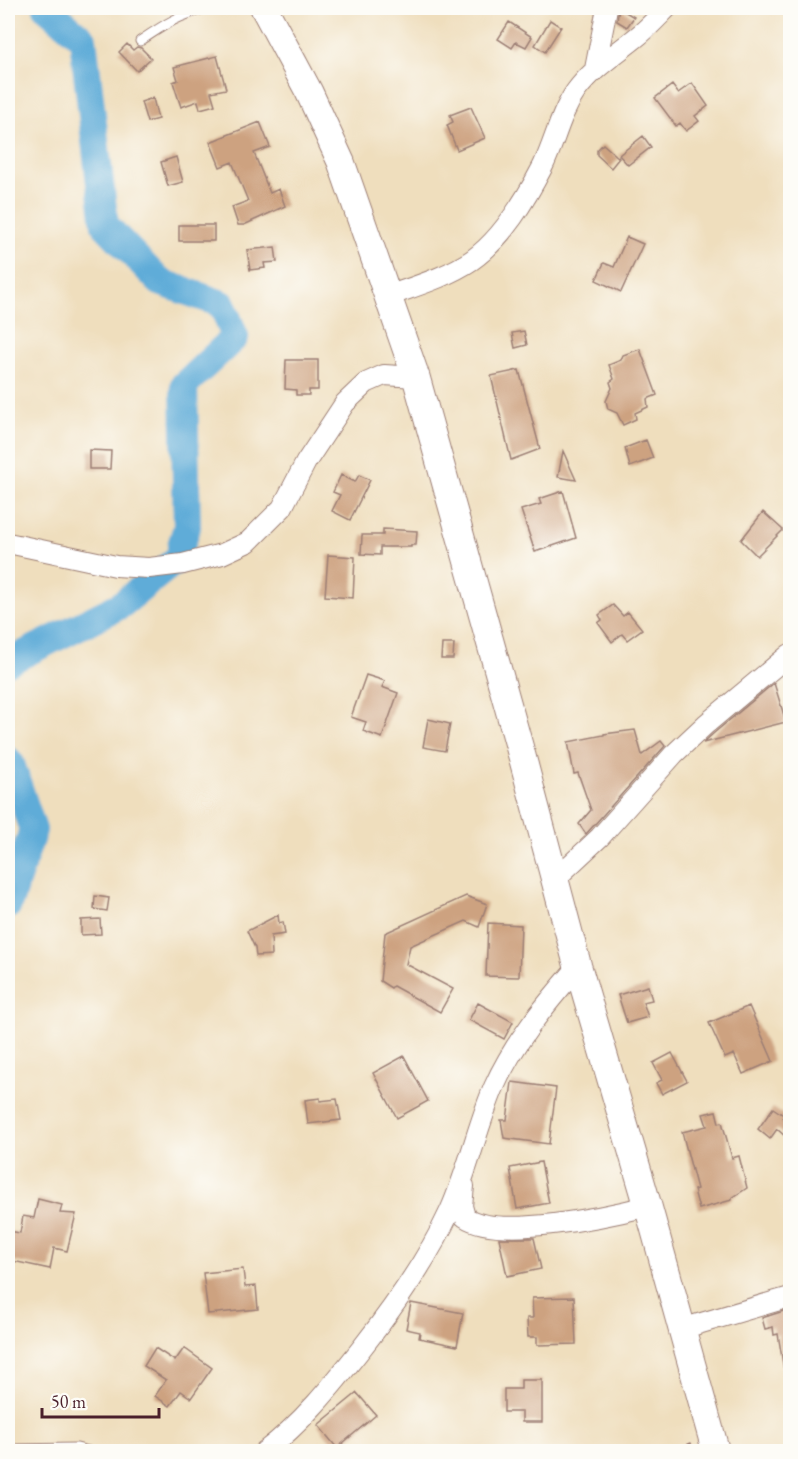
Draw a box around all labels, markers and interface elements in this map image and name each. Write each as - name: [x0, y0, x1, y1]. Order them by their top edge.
- scale bar: [42, 1381, 159, 1419]
- text: 50 m: [51, 1390, 86, 1413]

